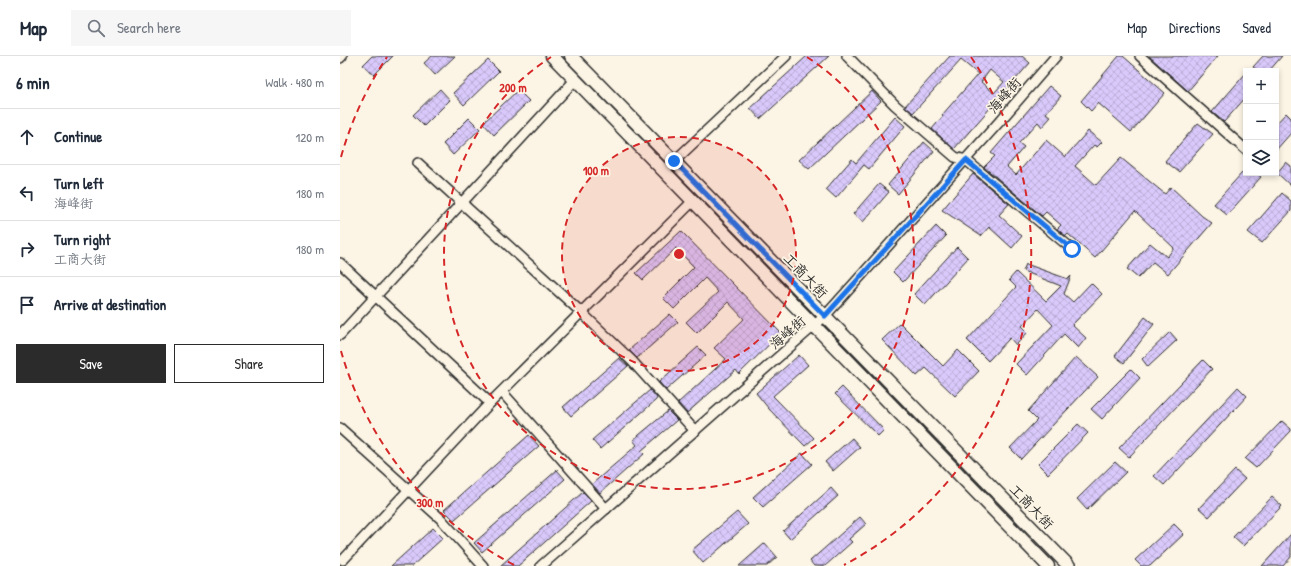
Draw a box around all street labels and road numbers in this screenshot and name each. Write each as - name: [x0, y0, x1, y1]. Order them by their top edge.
- street label: 海峰街: [983, 73, 1025, 117]
- street label: 工商大街: [780, 248, 832, 302]
- street label: 海峰街: [765, 311, 809, 353]
- street label: 工商大街: [1006, 479, 1058, 533]

